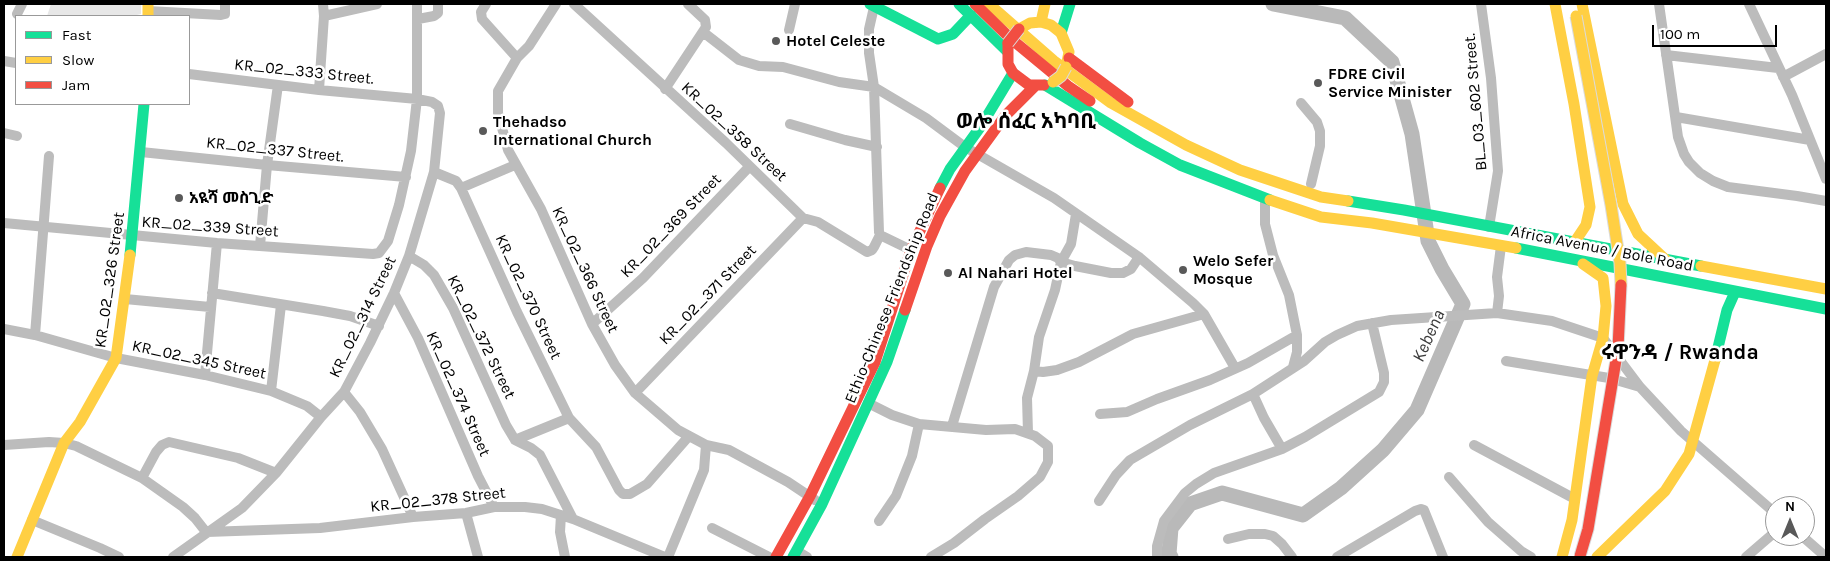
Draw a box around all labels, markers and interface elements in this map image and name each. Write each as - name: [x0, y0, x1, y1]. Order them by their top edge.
- legend: [15, 15, 190, 105]
- scale bar: [1655, 15, 1780, 47]
- text: 100 m: [1660, 25, 1700, 43]
- text: Fast: [62, 26, 91, 44]
- place label: Hotel Celeste: [786, 31, 885, 51]
- street label: BL_03_602 Street.: [1460, 32, 1492, 172]
- marker: Hotel Celeste: [770, 35, 782, 47]
- text: Slow: [62, 51, 94, 69]
- street label: KR_02_333 Street.: [233, 55, 375, 89]
- place label: FDRE Civil Service Minister: [1328, 64, 1451, 102]
- text: Jam: [62, 76, 90, 94]
- marker: FDRE Civil Service Minister: [1312, 77, 1324, 89]
- street label: KR_02_358 Street: [677, 78, 791, 186]
- district label: ወሎ ሰፈር አካባቢ: [956, 109, 1096, 135]
- place label: Thehadso International Church: [493, 112, 652, 150]
- marker: Thehadso International Church: [477, 125, 489, 137]
- street label: KR_02_337 Street.: [205, 133, 345, 167]
- street label: KR_02_369 Street: [616, 170, 726, 282]
- place label: አዪሻ መስጊድ: [189, 188, 273, 208]
- street label: Ethio-Chinese Friendship Road: [841, 190, 943, 406]
- marker: አዪሻ መስጊድ: [173, 192, 185, 204]
- street label: KR_02_366 Street: [547, 204, 623, 336]
- street label: KR_02_326 Street: [91, 211, 129, 349]
- street label: KR_02_339 Street: [141, 213, 279, 241]
- street label: Africa Avenue / Bole Road: [1509, 222, 1695, 276]
- street label: KR_02_370 Street: [491, 231, 565, 363]
- street label: KR_02_371 Street: [655, 241, 761, 349]
- place label: Welo Sefer Mosque: [1193, 251, 1273, 289]
- street label: KR_02_314 Street: [325, 253, 401, 381]
- place label: Al Nahari Hotel: [958, 263, 1073, 283]
- marker: Welo Sefer Mosque: [1177, 264, 1189, 276]
- marker: Al Nahari Hotel: [942, 267, 954, 279]
- street label: KR_02_372 Street: [443, 272, 519, 402]
- water label: Kebena: [1408, 307, 1450, 365]
- street label: KR_02_374 Street: [422, 328, 494, 460]
- street label: KR_02_345 Street: [130, 336, 268, 384]
- district label: ሩዋንዳ / Rwanda: [1601, 340, 1759, 366]
- street label: KR_02_378 Street: [369, 483, 507, 517]
- north arrow: [1765, 496, 1815, 546]
- text: N: [1785, 498, 1795, 515]

